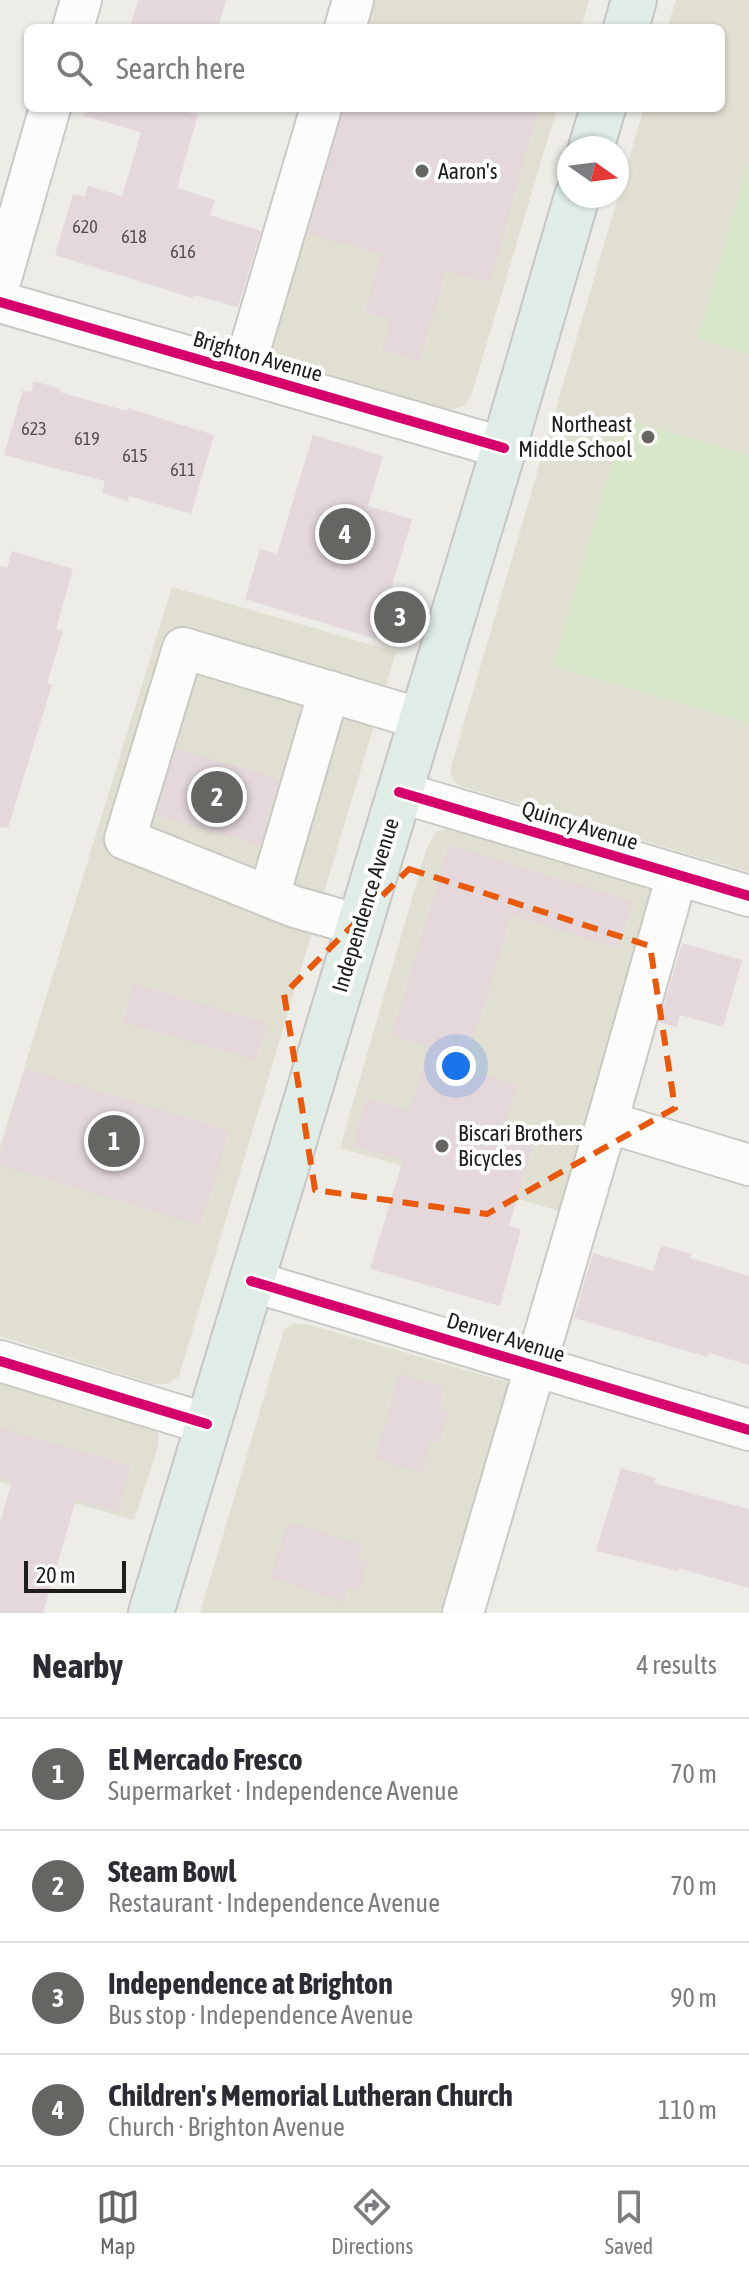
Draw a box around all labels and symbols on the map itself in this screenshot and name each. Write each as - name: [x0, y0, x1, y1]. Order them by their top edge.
- north arrow: [557, 136, 629, 208]
- place label: Aaron's: [438, 158, 498, 184]
- marker: Aaron's: [413, 162, 431, 180]
- house number: 620: [72, 216, 98, 237]
- house number: 618: [121, 226, 147, 247]
- house number: 616: [170, 241, 196, 262]
- street label: Brighton Avenue: [190, 325, 326, 387]
- place label: Northeast Middle School: [518, 411, 632, 462]
- house number: 623: [21, 418, 47, 439]
- house number: 619: [74, 428, 100, 449]
- marker: Northeast Middle School: [639, 428, 657, 446]
- house number: 615: [122, 445, 148, 466]
- house number: 611: [170, 459, 196, 480]
- pin: 4: [319, 504, 371, 564]
- pin: 3: [374, 587, 426, 647]
- pin: 2: [191, 767, 243, 827]
- street label: Quincy Avenue: [519, 795, 641, 855]
- street label: Independence Avenue: [326, 815, 404, 995]
- your location: [436, 1046, 476, 1086]
- pin: 1: [88, 1111, 140, 1171]
- place label: Biscari Brothers Bicycles: [458, 1120, 583, 1171]
- marker: Biscari Brothers Bicycles: [433, 1137, 451, 1155]
- street label: Denver Avenue: [444, 1307, 568, 1367]
- scale bar: [24, 1557, 126, 1593]

